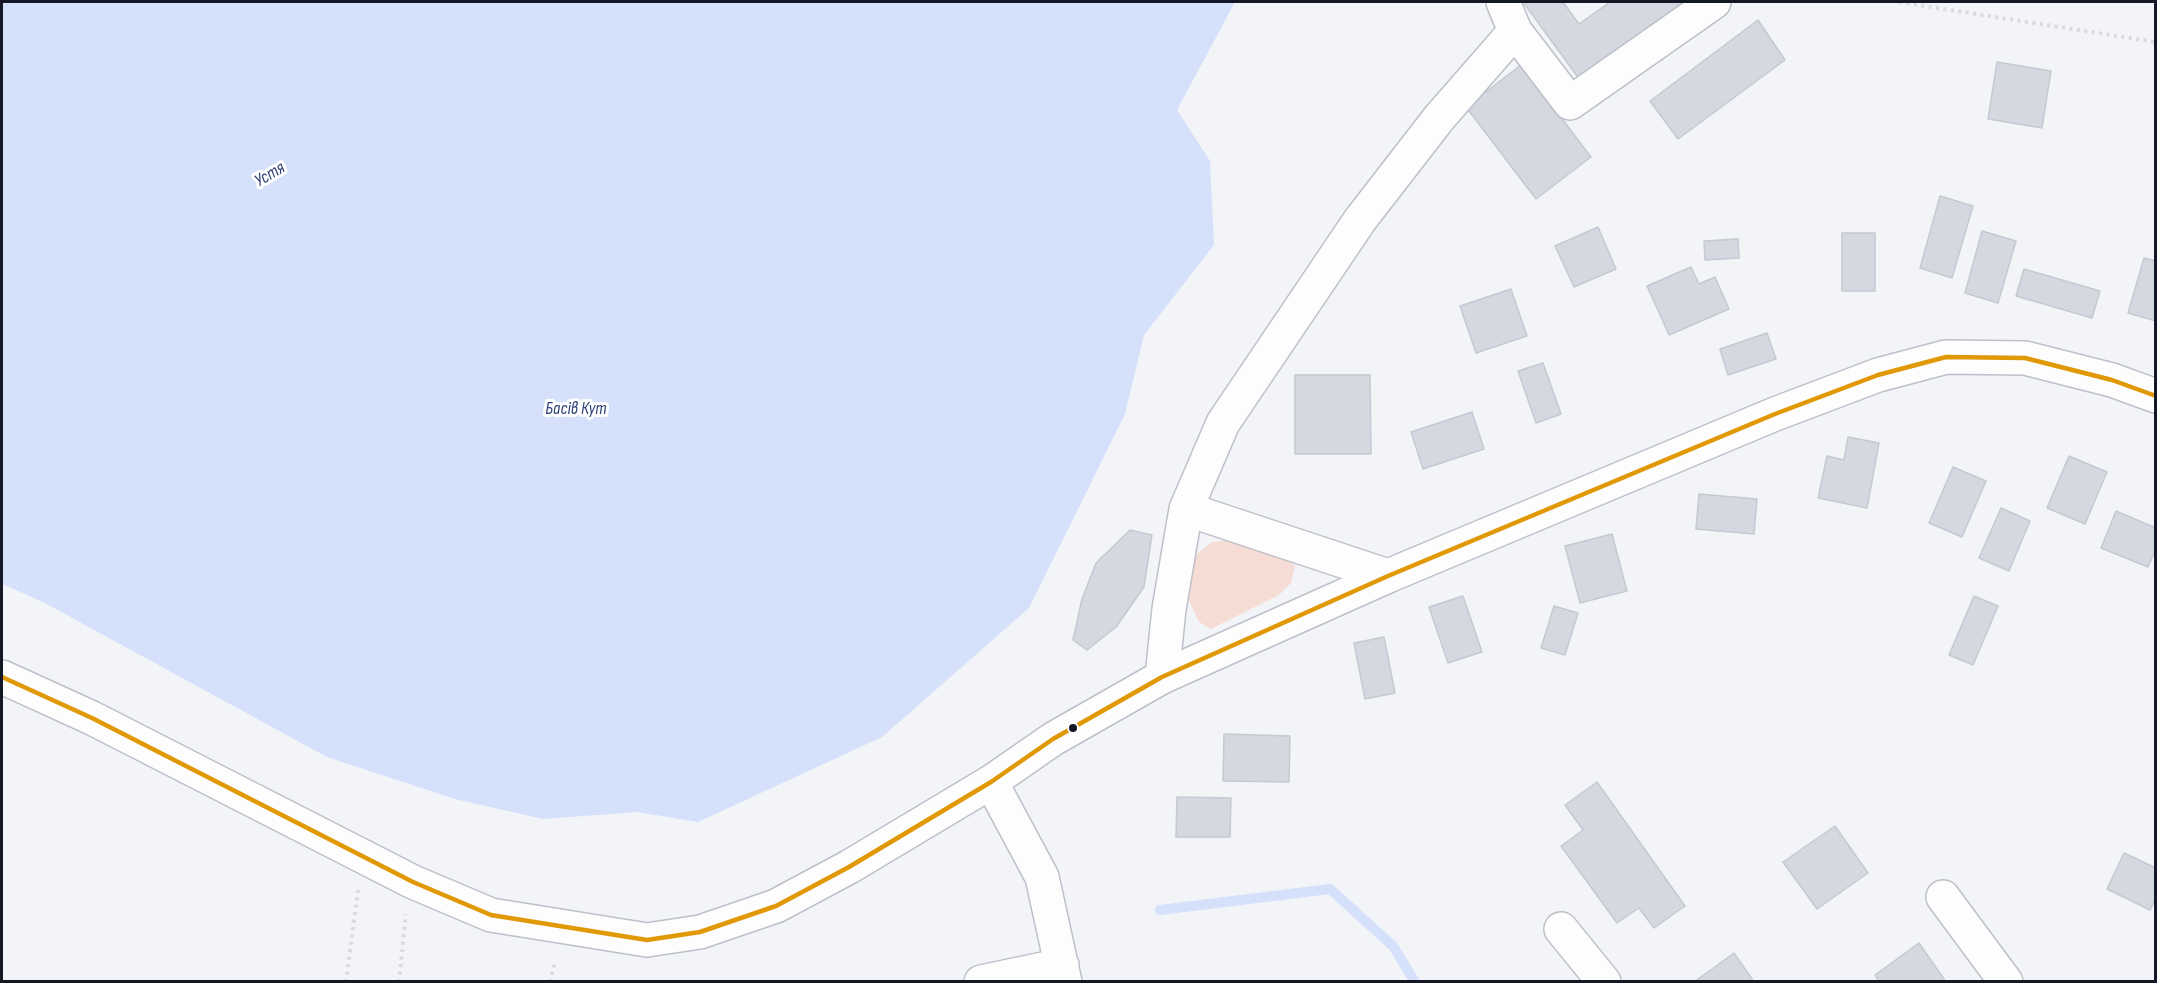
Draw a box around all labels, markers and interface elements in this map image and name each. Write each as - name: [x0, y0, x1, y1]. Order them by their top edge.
- water label: Устя: [251, 158, 289, 192]
- water label: Басів Кут: [545, 398, 607, 420]
- unlabelled marker: [1067, 722, 1079, 734]

